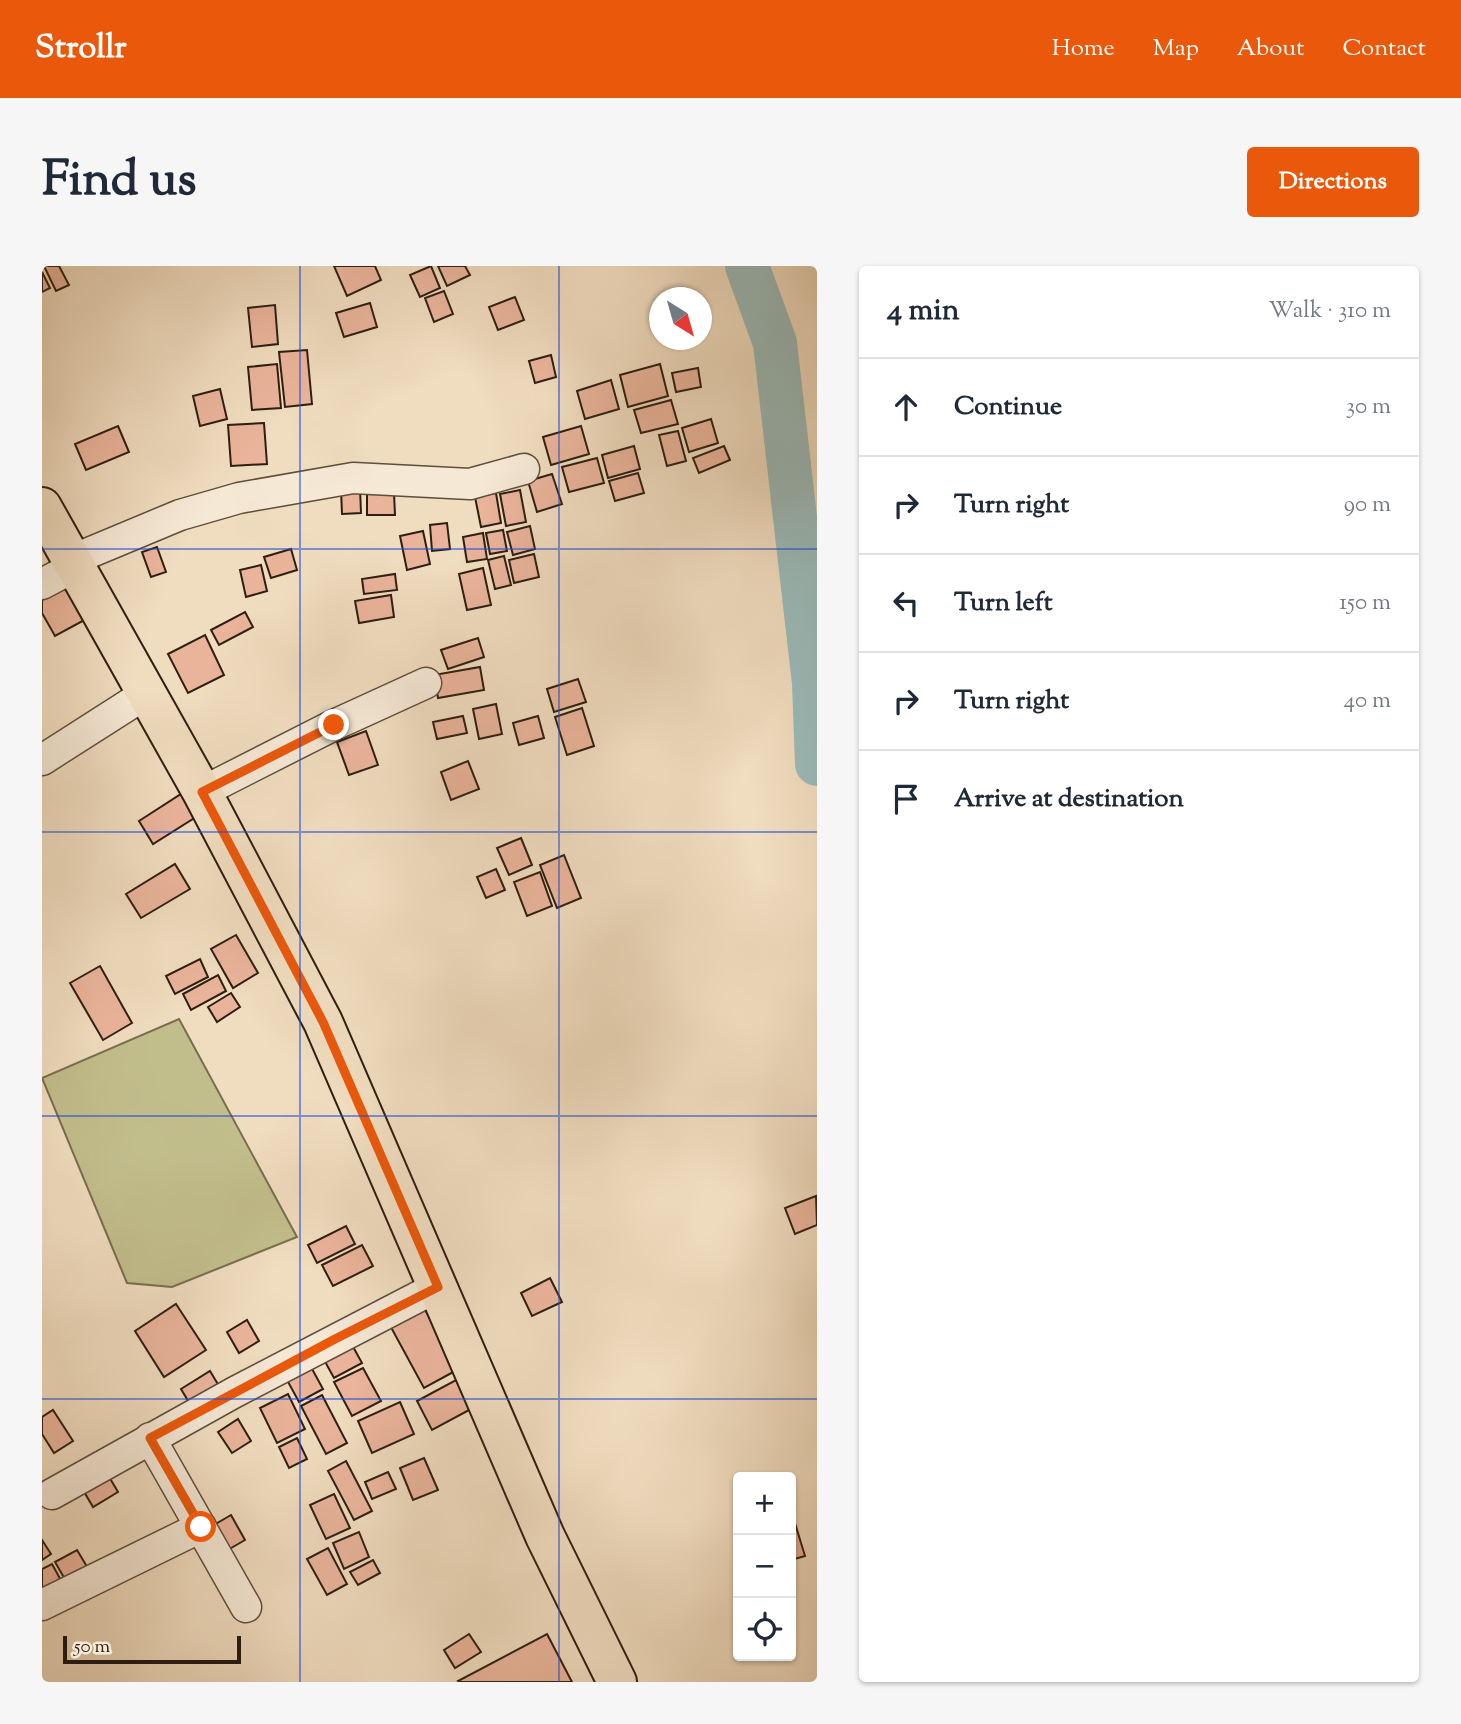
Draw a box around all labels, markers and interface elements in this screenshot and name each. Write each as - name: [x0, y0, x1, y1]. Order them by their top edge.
- text: Strollr: [35, 25, 127, 73]
- text: Home: [1052, 32, 1115, 66]
- text: Map: [1153, 32, 1199, 66]
- text: About: [1237, 32, 1304, 66]
- text: Contact: [1342, 32, 1426, 66]
- text: Find us: [42, 147, 196, 217]
- button: Directions: [1247, 147, 1419, 217]
- north arrow: [649, 287, 712, 350]
- text: 4 min: [887, 290, 960, 333]
- text: Walk · 310 m: [1268, 295, 1391, 328]
- icon: ahead: [887, 388, 925, 426]
- text: Continue: [954, 389, 1062, 426]
- text: 30 m: [1346, 391, 1391, 424]
- icon: right: [887, 486, 925, 524]
- text: Turn right: [954, 487, 1069, 524]
- text: 90 m: [1344, 489, 1391, 522]
- icon: left: [887, 584, 925, 622]
- text: Turn left: [954, 585, 1053, 622]
- text: 150 m: [1339, 587, 1391, 620]
- icon: right: [887, 682, 925, 720]
- text: Turn right: [954, 683, 1069, 720]
- text: 40 m: [1344, 685, 1391, 718]
- route end: [318, 709, 349, 740]
- icon: arrive: [887, 780, 925, 818]
- text: Arrive at destination: [954, 781, 1184, 818]
- map controls: [733, 1472, 796, 1661]
- button: +: [733, 1472, 796, 1535]
- route start: [185, 1511, 216, 1542]
- button: −: [733, 1535, 796, 1598]
- button: locate: [733, 1598, 796, 1661]
- scale bar: [63, 1633, 242, 1665]
- text: 50 m: [74, 1634, 110, 1661]

